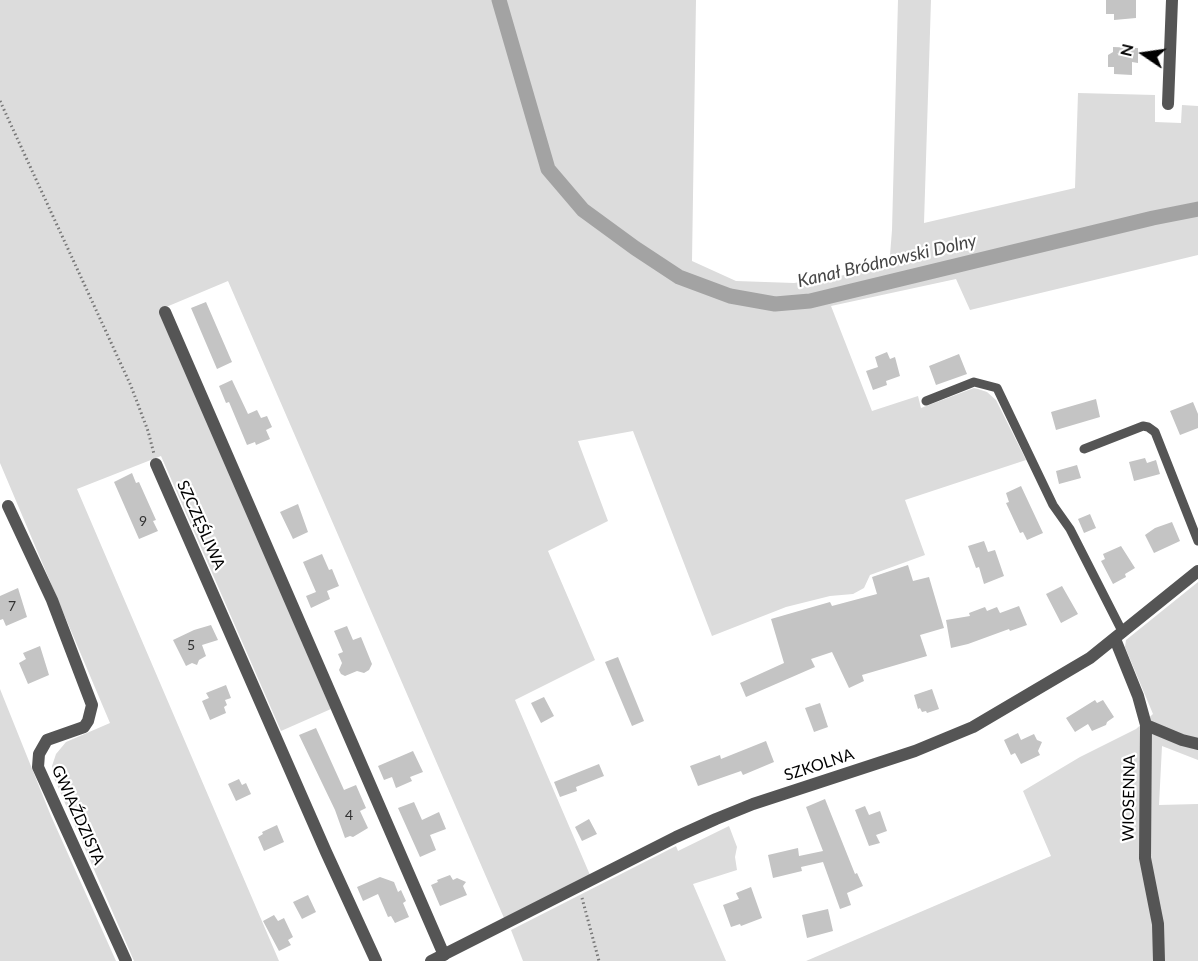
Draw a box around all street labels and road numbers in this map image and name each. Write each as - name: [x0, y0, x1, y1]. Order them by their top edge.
- street label: SZCZĘŚLIWA: [173, 477, 229, 573]
- street label: SZKOLNA: [782, 745, 856, 785]
- street label: WIOSENNA: [1119, 754, 1139, 842]
- street label: GWIAŹDZISTA: [47, 762, 109, 868]

